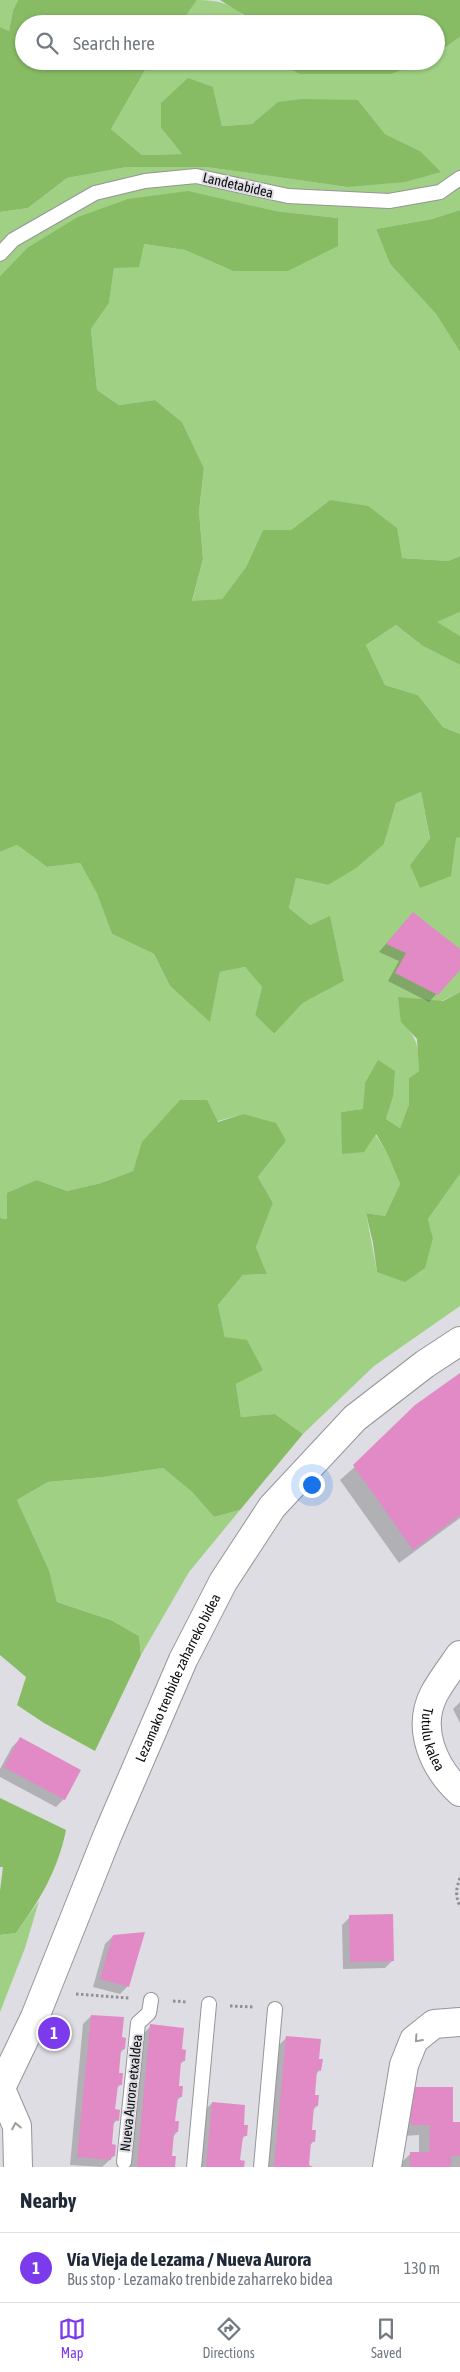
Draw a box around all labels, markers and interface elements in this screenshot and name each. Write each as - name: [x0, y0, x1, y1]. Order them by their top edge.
- search box: [15, 15, 445, 70]
- icon: search: [33, 29, 61, 57]
- text: Search here: [73, 32, 155, 54]
- street label: Landetabidea: [201, 169, 275, 201]
- your location: [299, 1472, 325, 1498]
- street label: Lezamako trenbide zaharreko bidea: [132, 1591, 224, 1765]
- street label: Tutulu kalea: [419, 1706, 448, 1774]
- pin: 1: [38, 2014, 70, 2052]
- one-way arrow: [414, 2033, 423, 2042]
- street label: Nueva Aurora etxaldea: [117, 2034, 145, 2152]
- one-way arrow: [11, 2122, 22, 2131]
- text: Nearby: [20, 2188, 76, 2212]
- text: Vía Vieja de Lezama / Nueva Aurora: [67, 2248, 311, 2270]
- text: 1: [32, 2259, 40, 2277]
- text: 130 m: [404, 2259, 440, 2277]
- text: Bus stop · Lezamako trenbide zaharreko bidea: [67, 2270, 333, 2288]
- tab: Map: [58, 2315, 86, 2361]
- tab: Directions: [202, 2315, 255, 2361]
- tab: Saved: [371, 2315, 402, 2361]

